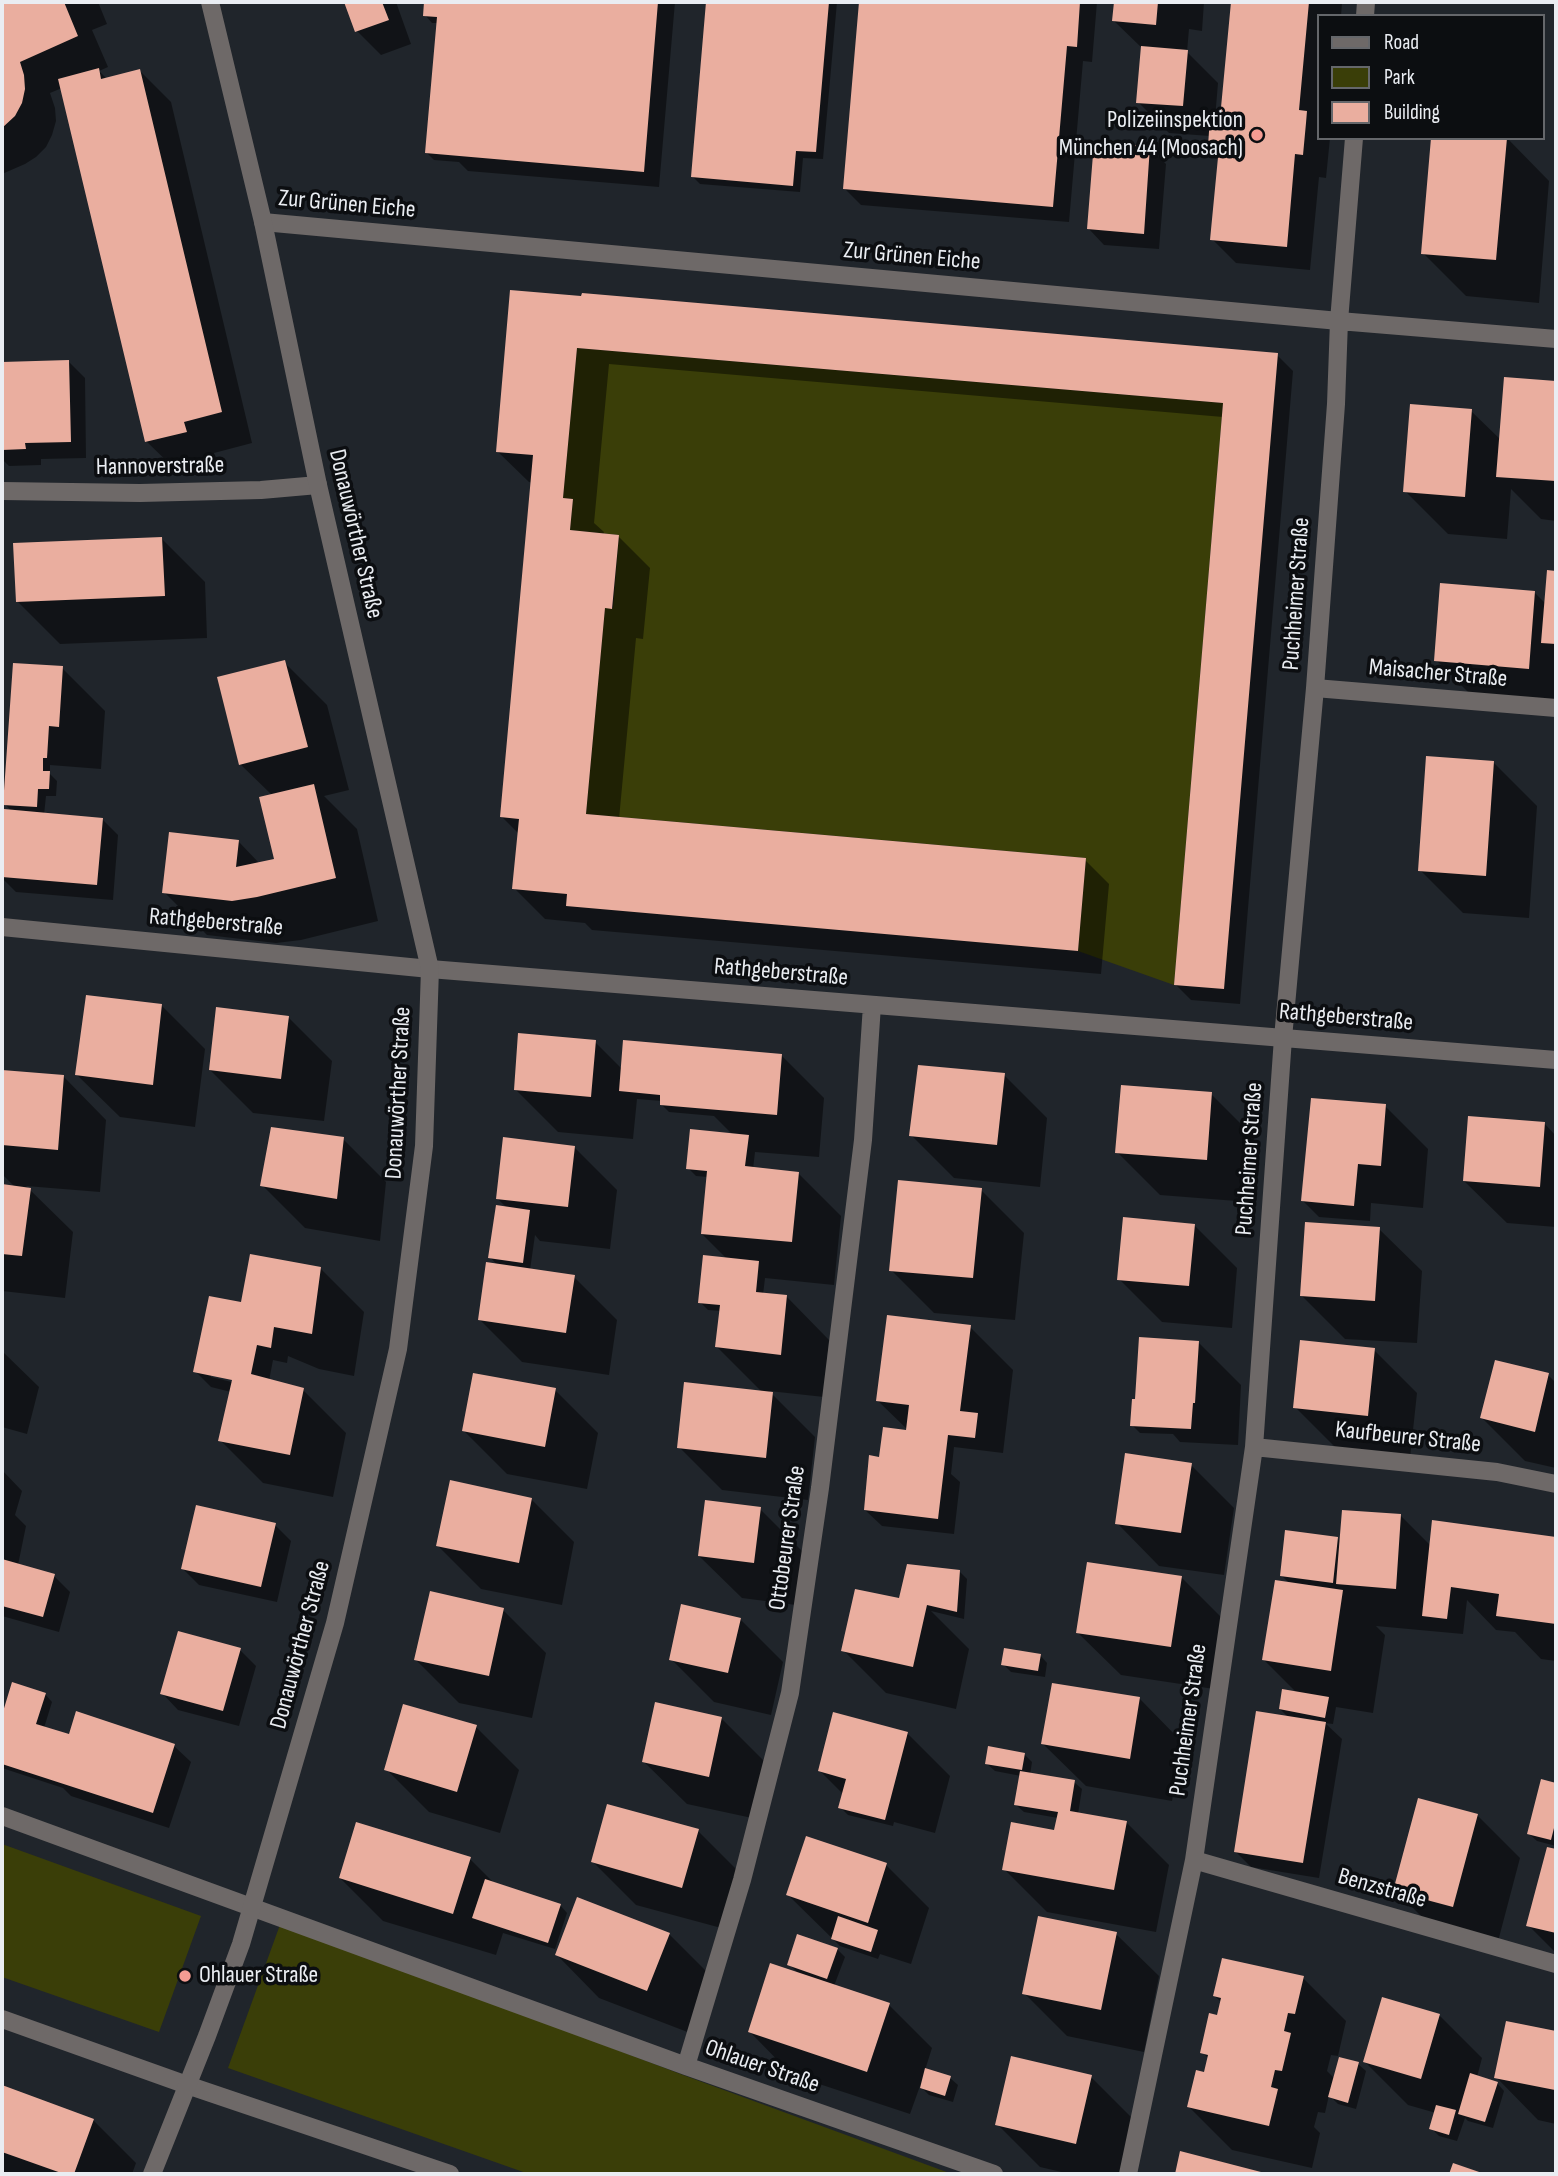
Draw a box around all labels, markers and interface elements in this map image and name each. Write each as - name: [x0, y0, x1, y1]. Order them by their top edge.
- legend: [1316, 14, 1544, 140]
- text: Road: [1384, 30, 1419, 55]
- text: Park: [1384, 65, 1415, 90]
- text: Building: [1384, 100, 1440, 125]
- place label: Polizeiinspektion München 44 (Moosach): [1059, 107, 1243, 163]
- marker: Polizeiinspektion München 44 (Moosach): [1249, 127, 1265, 143]
- street label: Zur Grünen Eiche: [277, 185, 417, 225]
- street label: Zur Grünen Eiche: [842, 237, 982, 277]
- street label: Donauwörther Straße: [322, 447, 388, 621]
- street label: Hannoverstraße: [96, 451, 224, 483]
- street label: Puchheimer Straße: [1277, 517, 1317, 671]
- street label: Maisacher Straße: [1368, 654, 1508, 694]
- street label: Rathgeberstraße: [148, 903, 284, 943]
- street label: Rathgeberstraße: [713, 953, 849, 993]
- street label: Rathgeberstraße: [1278, 998, 1414, 1038]
- street label: Donauwörther Straße: [380, 1006, 418, 1180]
- street label: Puchheimer Straße: [1230, 1082, 1270, 1236]
- street label: Kaufbeurer Straße: [1334, 1416, 1482, 1460]
- street label: Ottobeurer Straße: [764, 1464, 812, 1612]
- street label: Donauwörther Straße: [265, 1558, 337, 1732]
- street label: Puchheimer Straße: [1164, 1642, 1214, 1798]
- street label: Benzstraße: [1334, 1863, 1430, 1915]
- place label: Ohlauer Straße: [199, 1962, 318, 1990]
- marker: Ohlauer Straße: [177, 1968, 193, 1984]
- street label: Ohlauer Straße: [701, 2034, 823, 2100]

